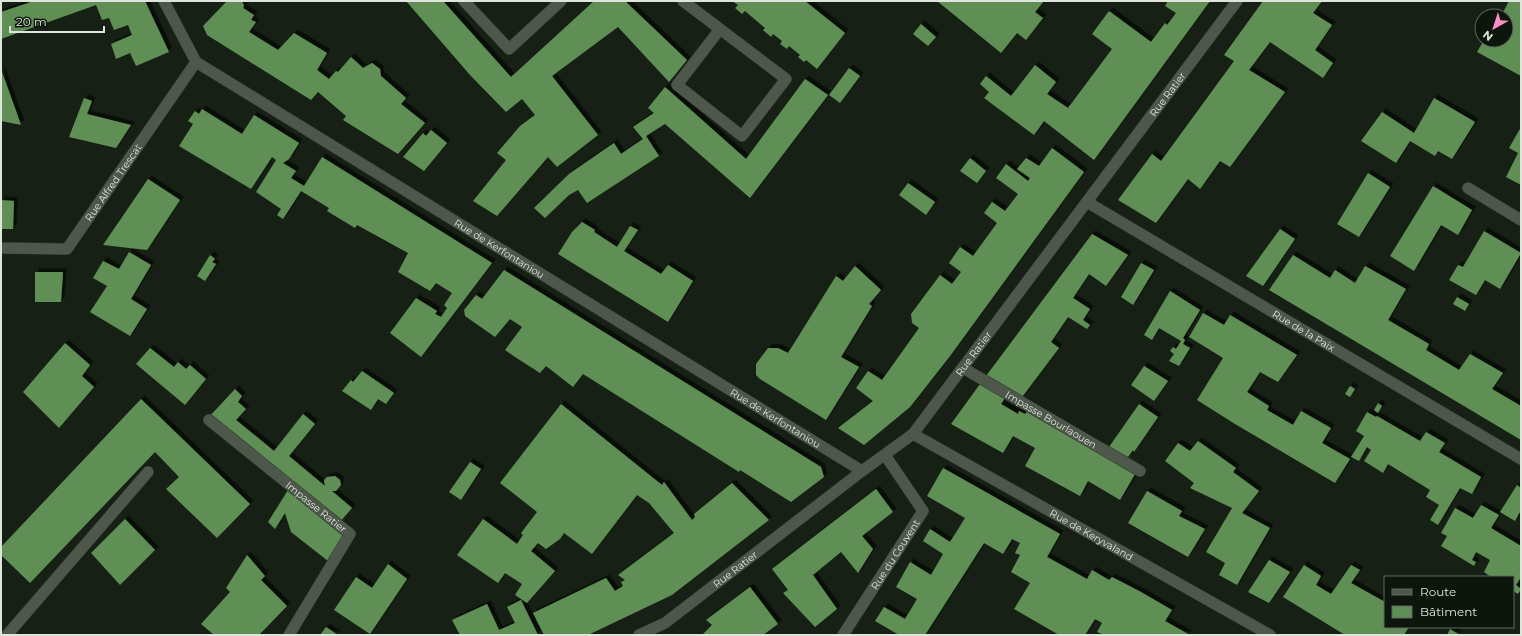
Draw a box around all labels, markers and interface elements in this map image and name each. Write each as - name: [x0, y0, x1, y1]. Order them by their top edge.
- scale bar: [10, 8, 104, 34]
- north arrow: [1474, 8, 1514, 48]
- text: 20 m: [16, 14, 47, 29]
- text: N: [1480, 28, 1496, 44]
- street label: Rue Ratier: [1146, 69, 1188, 119]
- street label: Rue Alfred Trescat: [82, 141, 144, 224]
- street label: Rue de Kerfontaniou: [452, 216, 547, 281]
- street label: Rue de la Paix: [1270, 307, 1338, 354]
- street label: Rue Ratier: [952, 329, 994, 378]
- street label: Rue de Kerfontaniou: [728, 385, 823, 451]
- street label: Impasse Bourlaouen: [1003, 388, 1099, 451]
- street label: Impasse Ratier: [283, 478, 349, 535]
- street label: Rue de Keryvaland: [1048, 506, 1136, 563]
- street label: Rue du Couvent: [868, 517, 922, 592]
- street label: Rue Ratier: [710, 548, 760, 590]
- legend: [1384, 576, 1514, 628]
- text: Route: [1420, 584, 1456, 599]
- text: Bâtiment: [1420, 604, 1477, 619]

